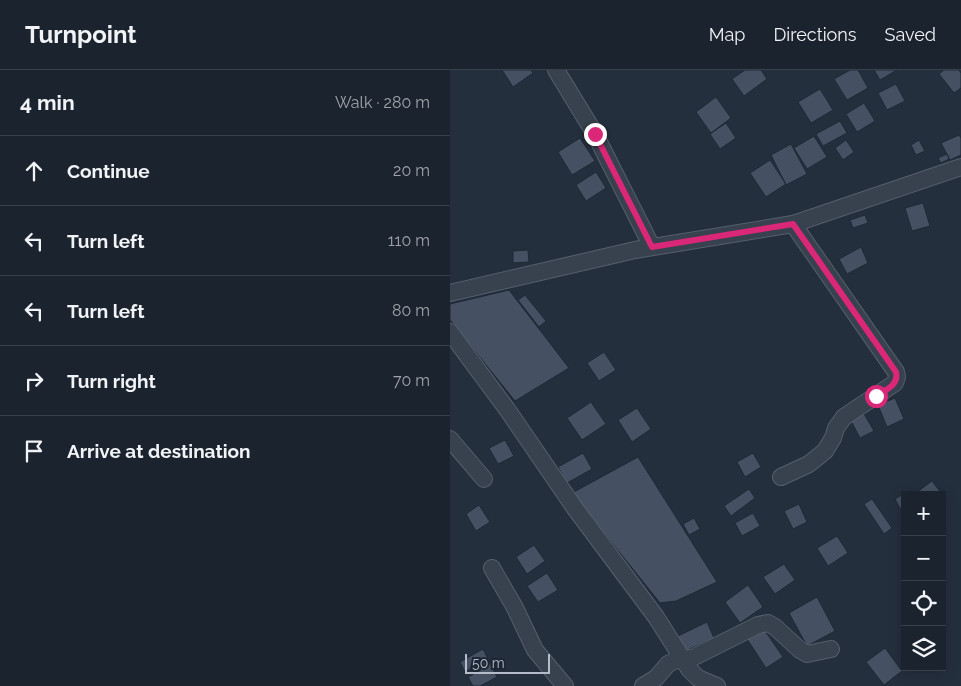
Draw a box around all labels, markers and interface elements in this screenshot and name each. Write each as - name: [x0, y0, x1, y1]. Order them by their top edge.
- text: Turnpoint: [25, 20, 137, 49]
- text: Map: [709, 24, 745, 45]
- text: Directions: [773, 24, 857, 45]
- text: Saved: [885, 24, 936, 45]
- text: 4 min: [20, 90, 75, 115]
- text: Walk · 280 m: [335, 93, 430, 112]
- route end: [584, 123, 607, 146]
- icon: ahead: [20, 157, 48, 185]
- text: Continue: [67, 160, 150, 182]
- text: 20 m: [393, 161, 430, 180]
- icon: left: [20, 227, 48, 255]
- text: Turn left: [67, 230, 144, 252]
- text: 110 m: [388, 231, 430, 250]
- icon: left: [20, 297, 48, 325]
- text: Turn left: [67, 300, 144, 322]
- text: 80 m: [392, 301, 430, 320]
- icon: right: [20, 367, 48, 395]
- text: Turn right: [67, 370, 156, 392]
- text: 70 m: [393, 371, 430, 390]
- route start: [865, 385, 888, 408]
- icon: arrive: [20, 437, 48, 465]
- text: Arrive at destination: [67, 440, 251, 462]
- map controls: [901, 491, 946, 671]
- button: +: [901, 491, 946, 536]
- button: −: [901, 536, 946, 581]
- button: locate: [901, 581, 946, 626]
- button: layers: [901, 626, 946, 671]
- scale bar: [465, 651, 550, 674]
- text: 50 m: [472, 655, 505, 671]

